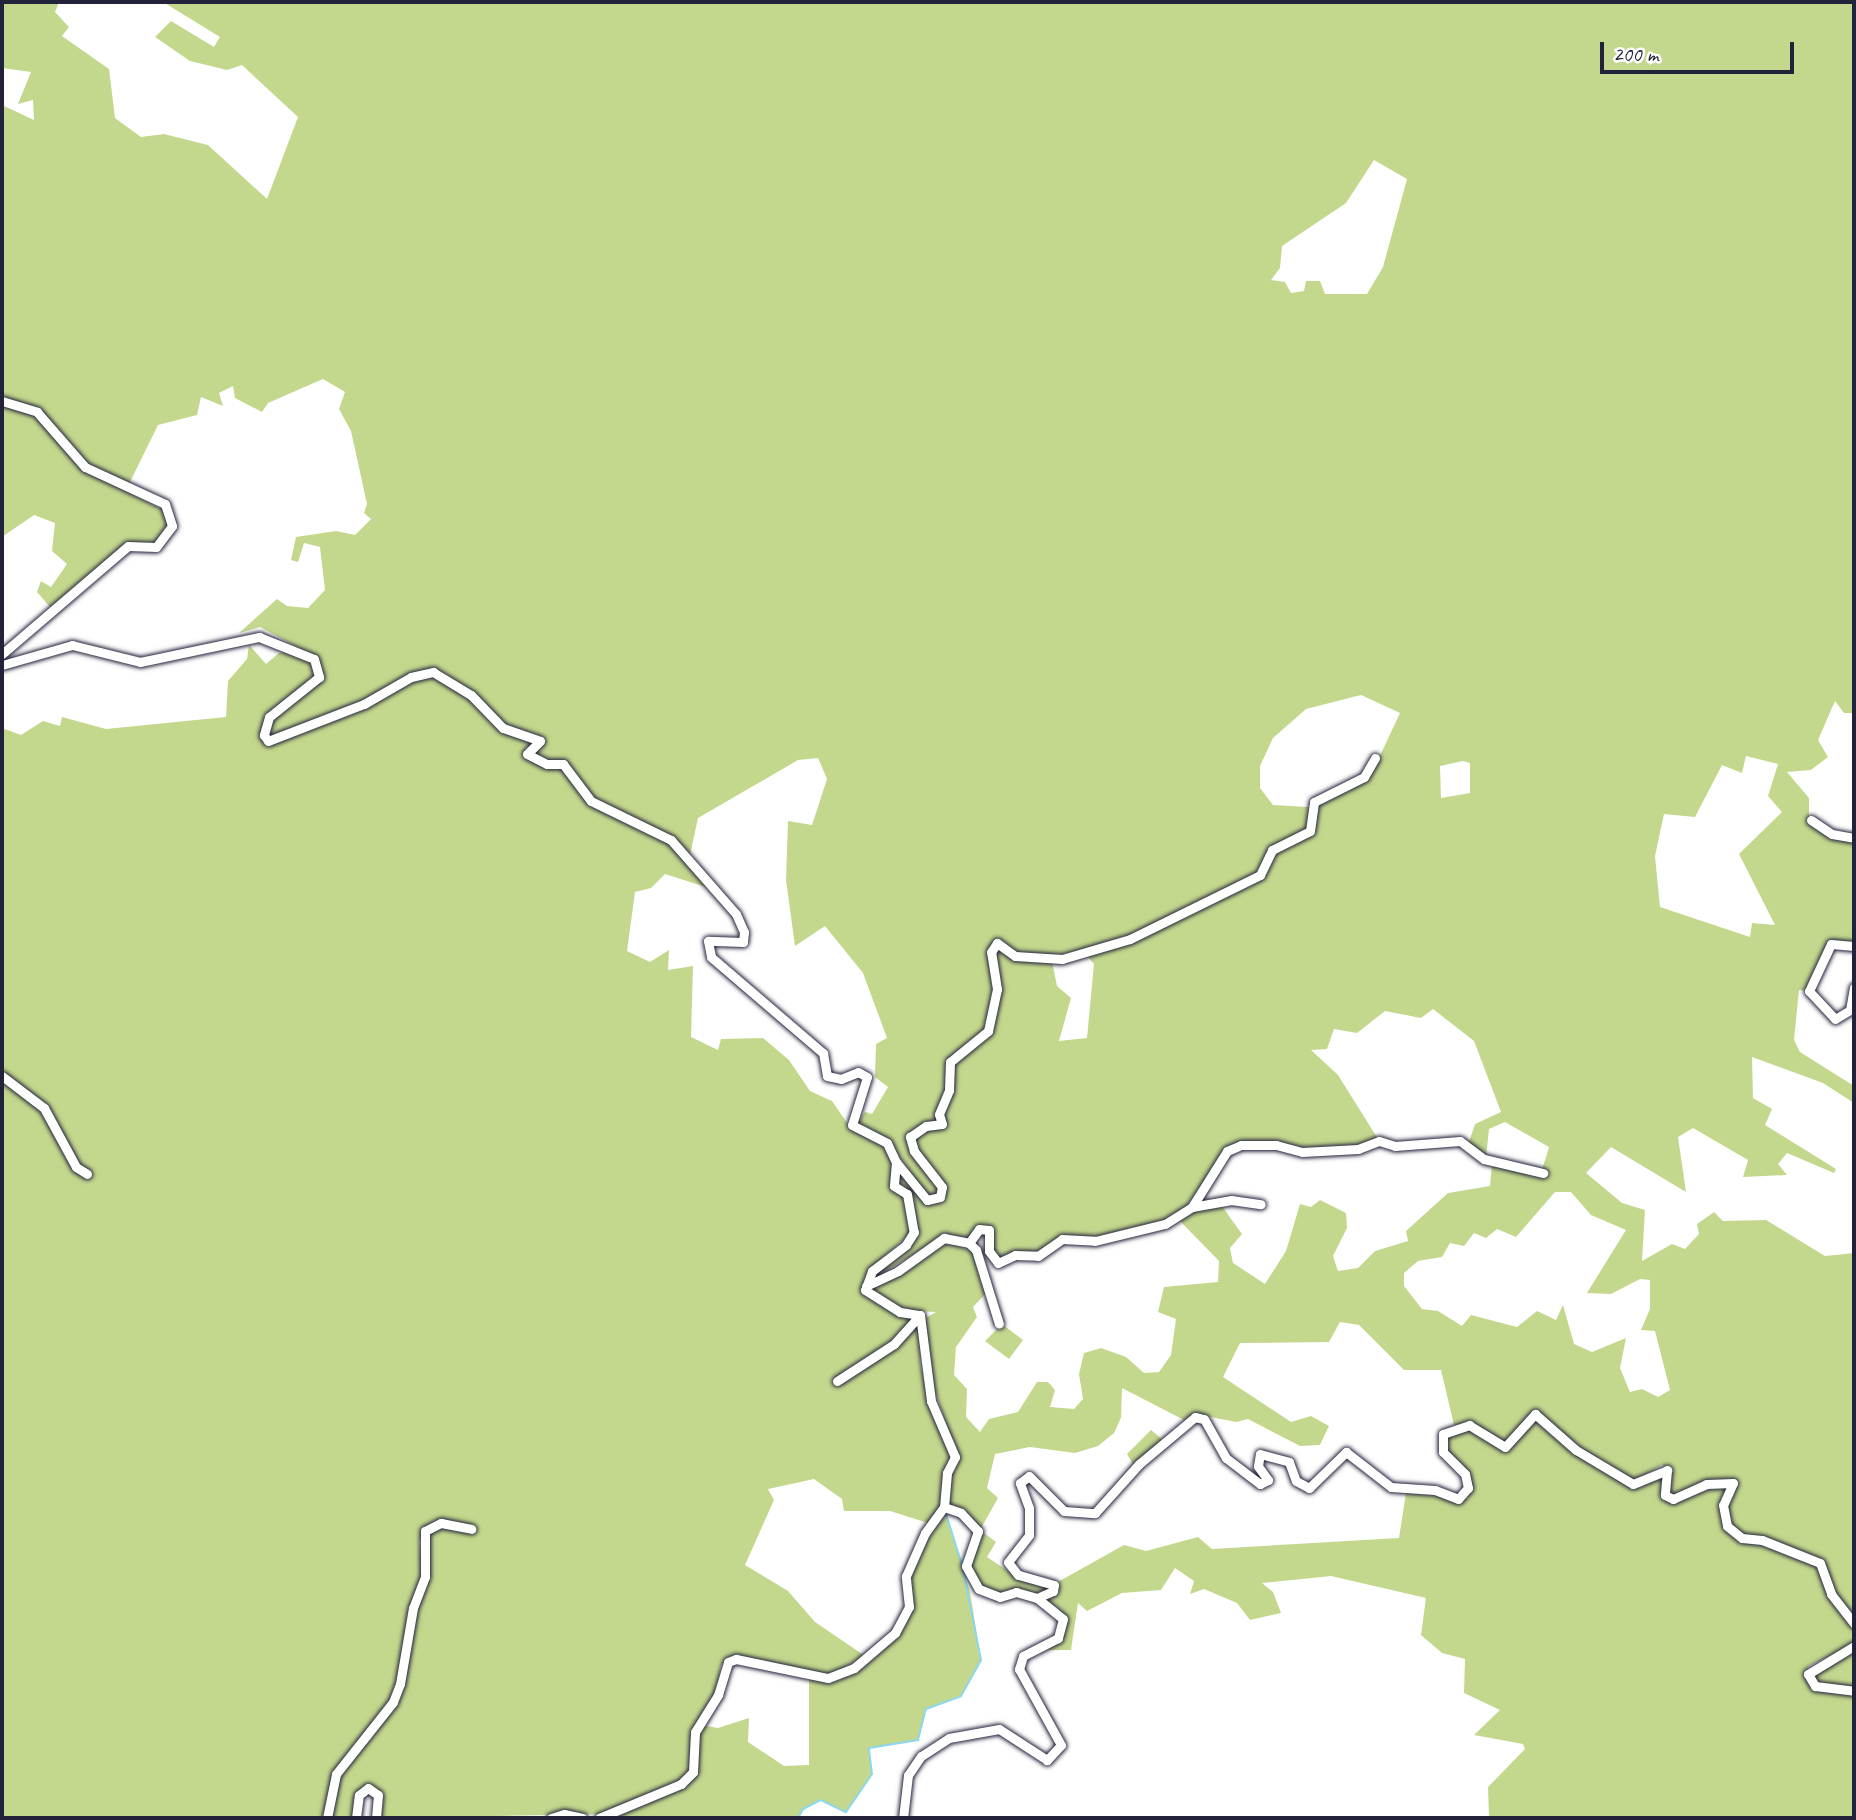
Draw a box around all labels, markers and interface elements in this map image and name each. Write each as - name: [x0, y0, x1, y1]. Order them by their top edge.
- scale bar: [1604, 28, 1798, 72]
- text: 200 m: [1613, 41, 1658, 67]

